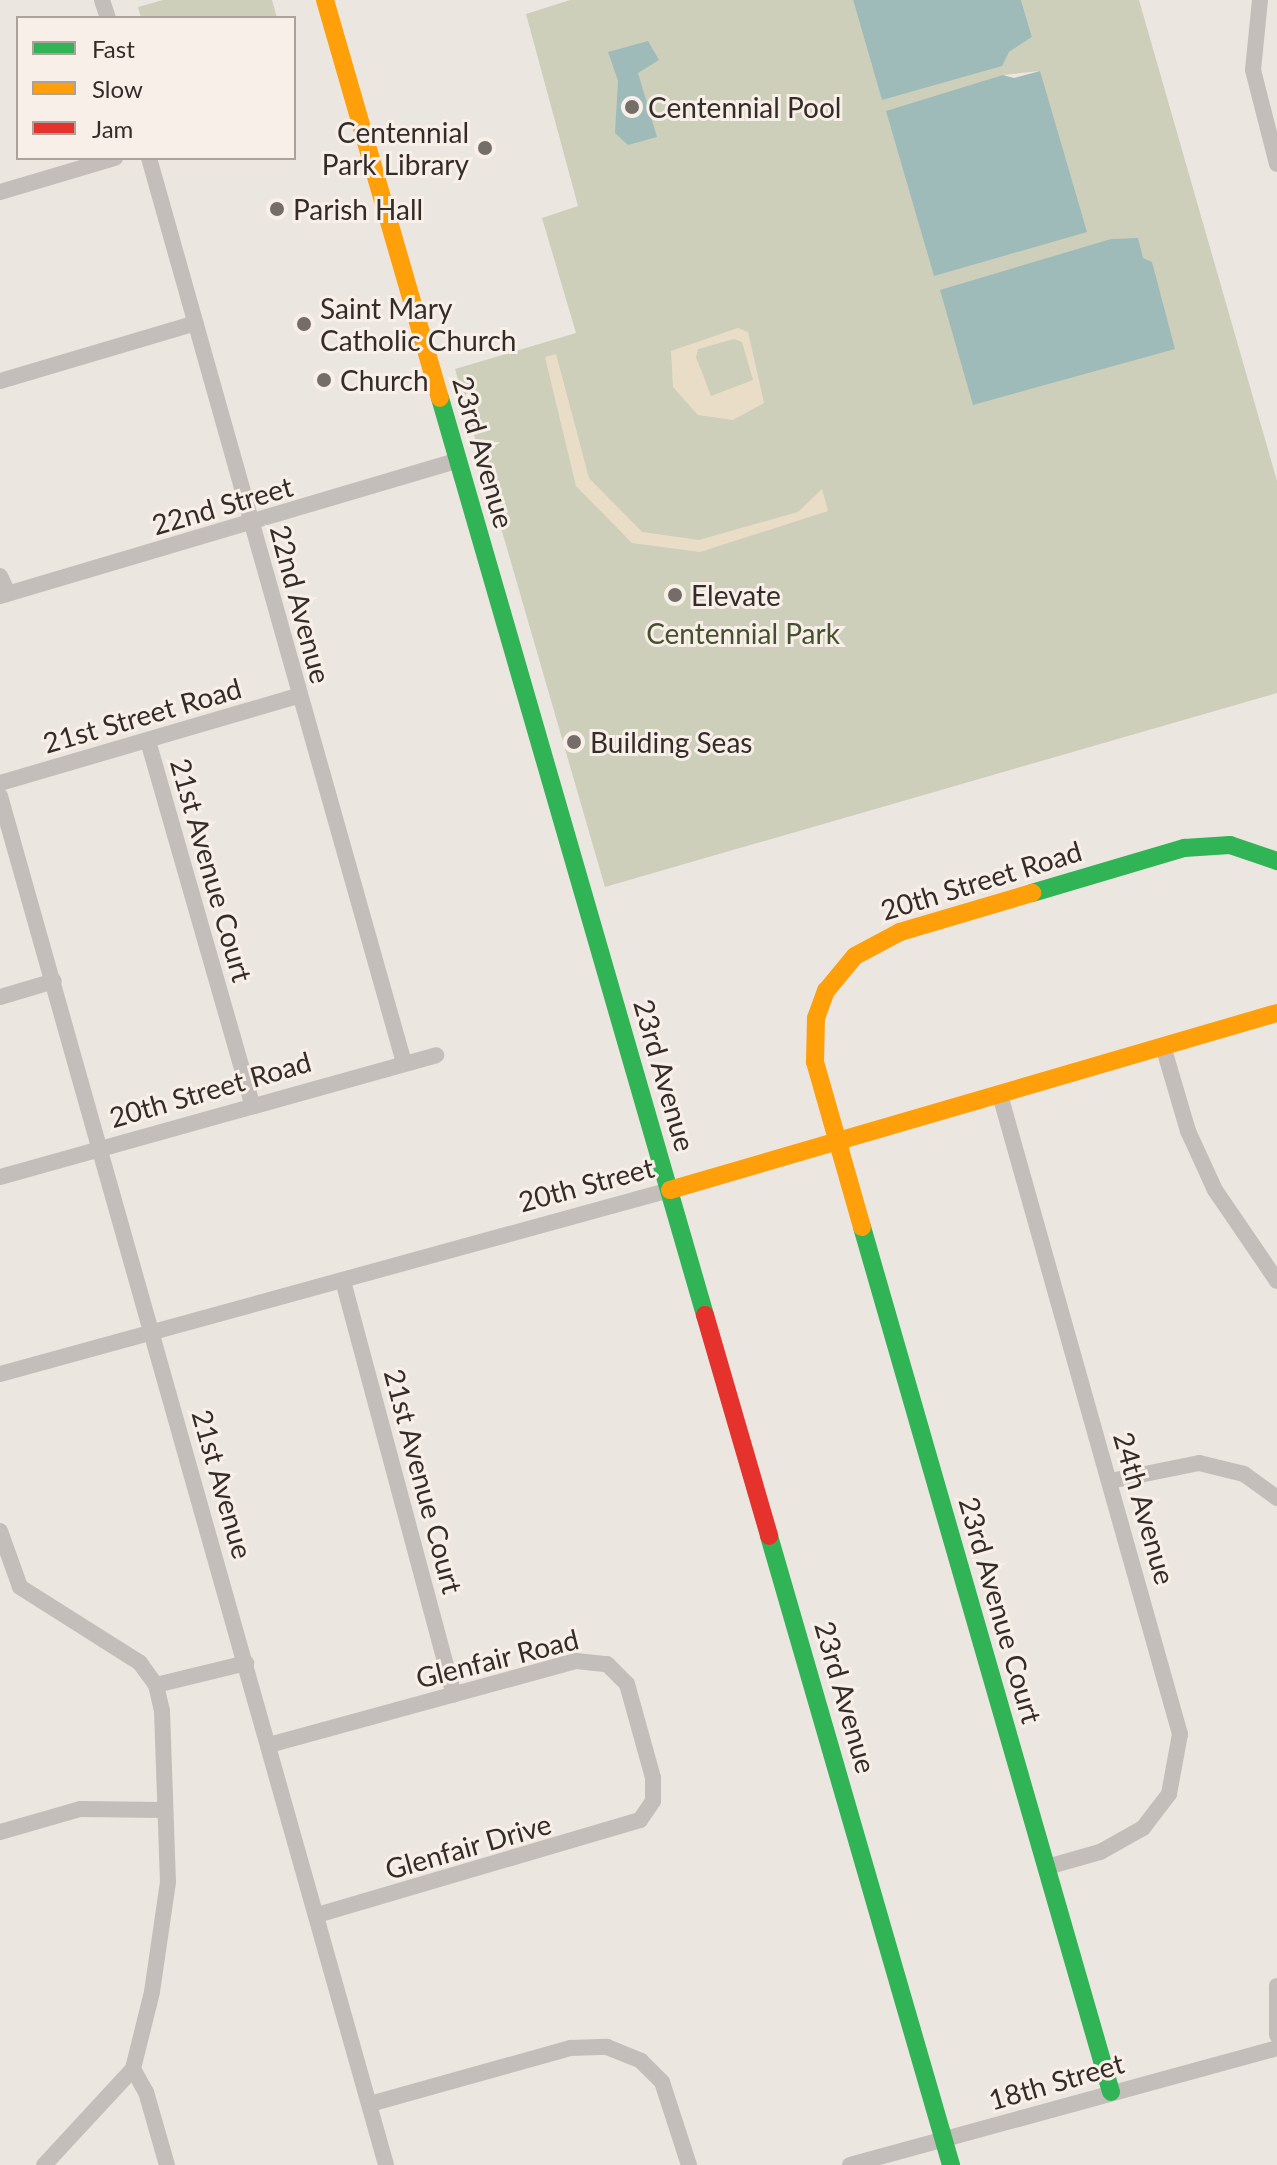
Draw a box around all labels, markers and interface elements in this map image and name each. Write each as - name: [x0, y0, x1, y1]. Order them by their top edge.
- legend: [16, 16, 296, 160]
- text: Fast: [92, 34, 135, 63]
- text: Slow: [92, 74, 143, 103]
- place label: Centennial Pool: [648, 90, 841, 124]
- marker: Centennial Pool: [623, 98, 641, 116]
- text: Jam: [92, 114, 133, 143]
- place label: Centennial Park Library: [322, 115, 469, 181]
- marker: Centennial Park Library: [476, 139, 494, 157]
- place label: Parish Hall: [293, 192, 423, 226]
- marker: Parish Hall: [268, 200, 286, 218]
- place label: Saint Mary Catholic Church: [320, 291, 516, 357]
- marker: Saint Mary Catholic Church: [295, 315, 313, 333]
- place label: Church: [340, 363, 429, 397]
- marker: Church: [315, 371, 333, 389]
- street label: 23rd Avenue: [446, 372, 522, 532]
- street label: 22nd Street: [148, 469, 296, 541]
- street label: 22nd Avenue: [264, 521, 338, 687]
- place label: Elevate: [691, 578, 781, 612]
- marker: Elevate: [666, 586, 684, 604]
- park label: Centennial Park: [646, 616, 840, 650]
- street label: 21st Street Road: [39, 671, 245, 759]
- place label: Building Seas: [590, 725, 752, 759]
- marker: Building Seas: [565, 733, 583, 751]
- street label: 21st Avenue Court: [164, 754, 260, 986]
- street label: 20th Street Road: [876, 833, 1086, 927]
- street label: 23rd Avenue: [627, 995, 703, 1155]
- street label: 20th Street Road: [105, 1044, 315, 1134]
- street label: 20th Street: [515, 1150, 657, 1218]
- street label: 21st Avenue Court: [378, 1365, 470, 1597]
- street label: 21st Avenue: [186, 1405, 260, 1563]
- street label: 24th Avenue: [1107, 1427, 1183, 1589]
- street label: 23rd Avenue Court: [952, 1492, 1050, 1728]
- street label: 23rd Avenue: [808, 1617, 884, 1777]
- street label: Glenfair Road: [412, 1622, 582, 1694]
- street label: Glenfair Drive: [381, 1806, 555, 1886]
- street label: 18th Street: [985, 2046, 1127, 2116]

